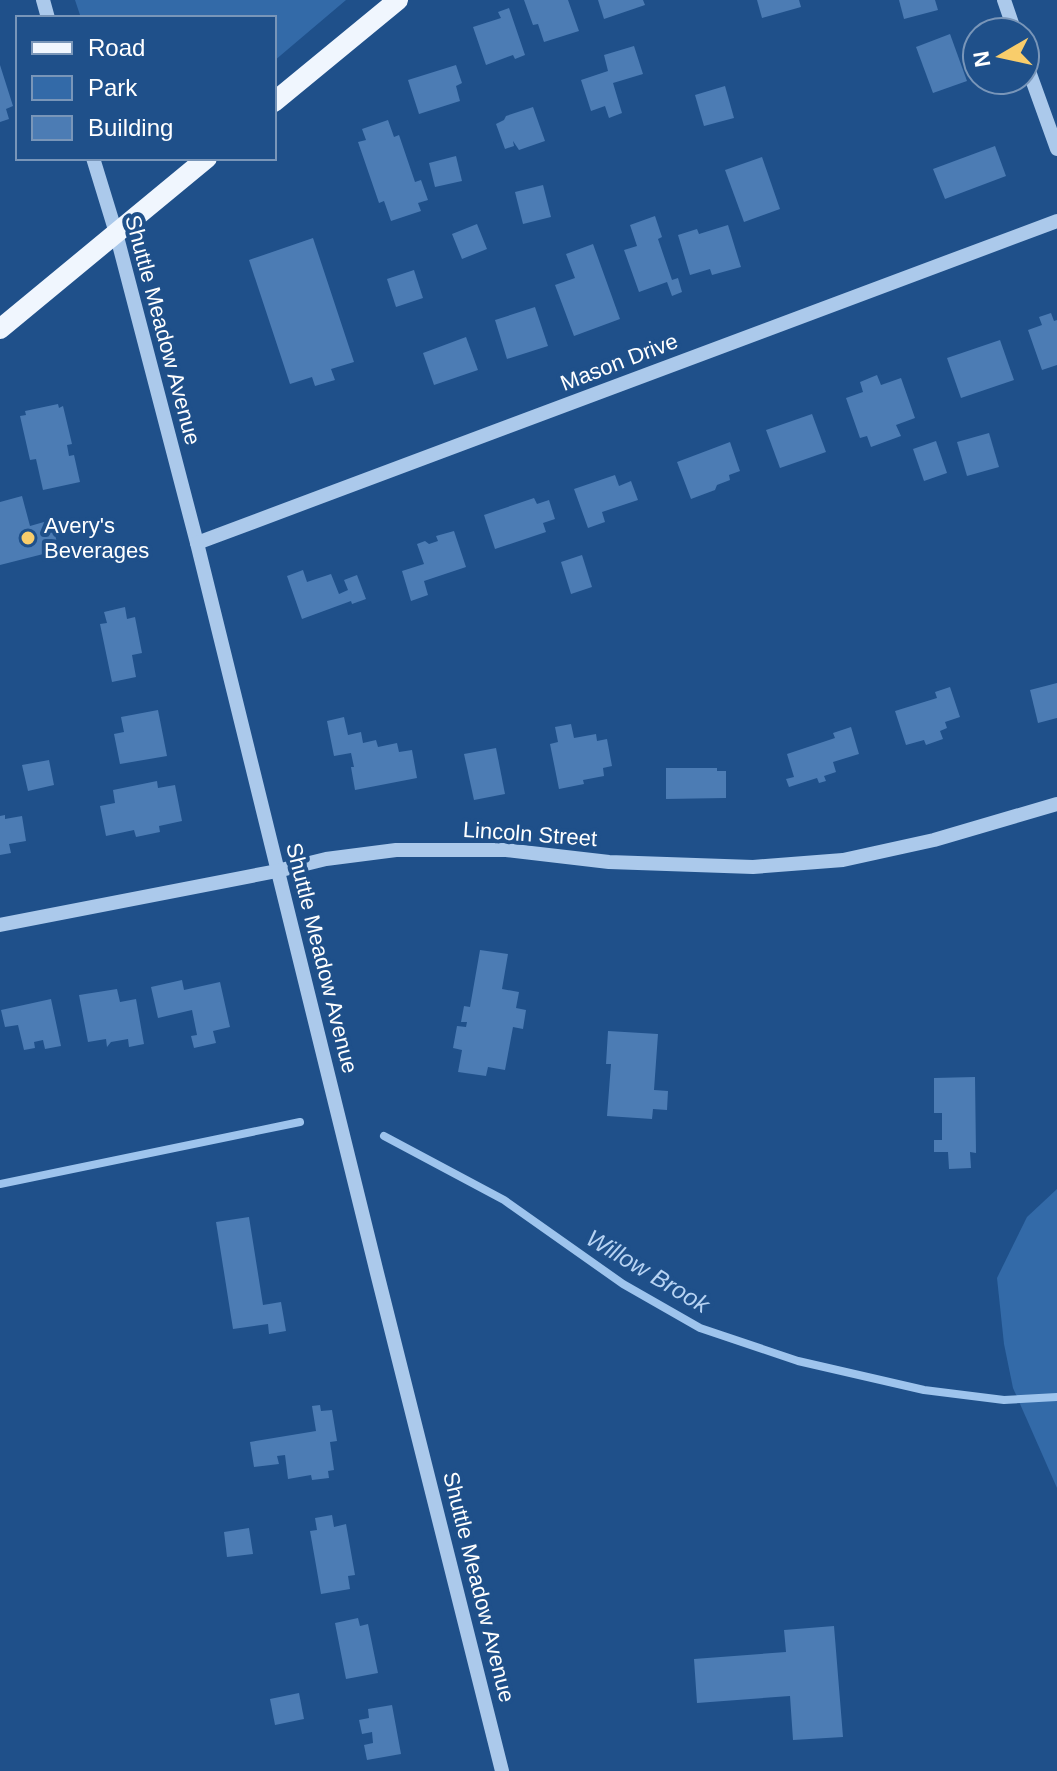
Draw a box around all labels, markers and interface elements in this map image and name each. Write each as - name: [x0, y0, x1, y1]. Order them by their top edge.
- legend: [16, 16, 276, 160]
- north arrow: [961, 16, 1041, 96]
- text: Road: [88, 34, 145, 61]
- text: N: [968, 49, 995, 69]
- text: Park: [88, 74, 138, 101]
- text: Building: [88, 114, 173, 141]
- street label: Shuttle Meadow Avenue: [120, 212, 206, 448]
- street label: Mason Drive: [557, 328, 681, 396]
- place label: Avery's Beverages: [44, 513, 149, 563]
- marker: Avery's Beverages: [19, 529, 37, 547]
- street label: Lincoln Street: [462, 817, 598, 851]
- street label: Shuttle Meadow Avenue: [281, 840, 363, 1076]
- water label: Willow Brook: [582, 1224, 716, 1319]
- street label: Shuttle Meadow Avenue: [438, 1469, 520, 1705]

